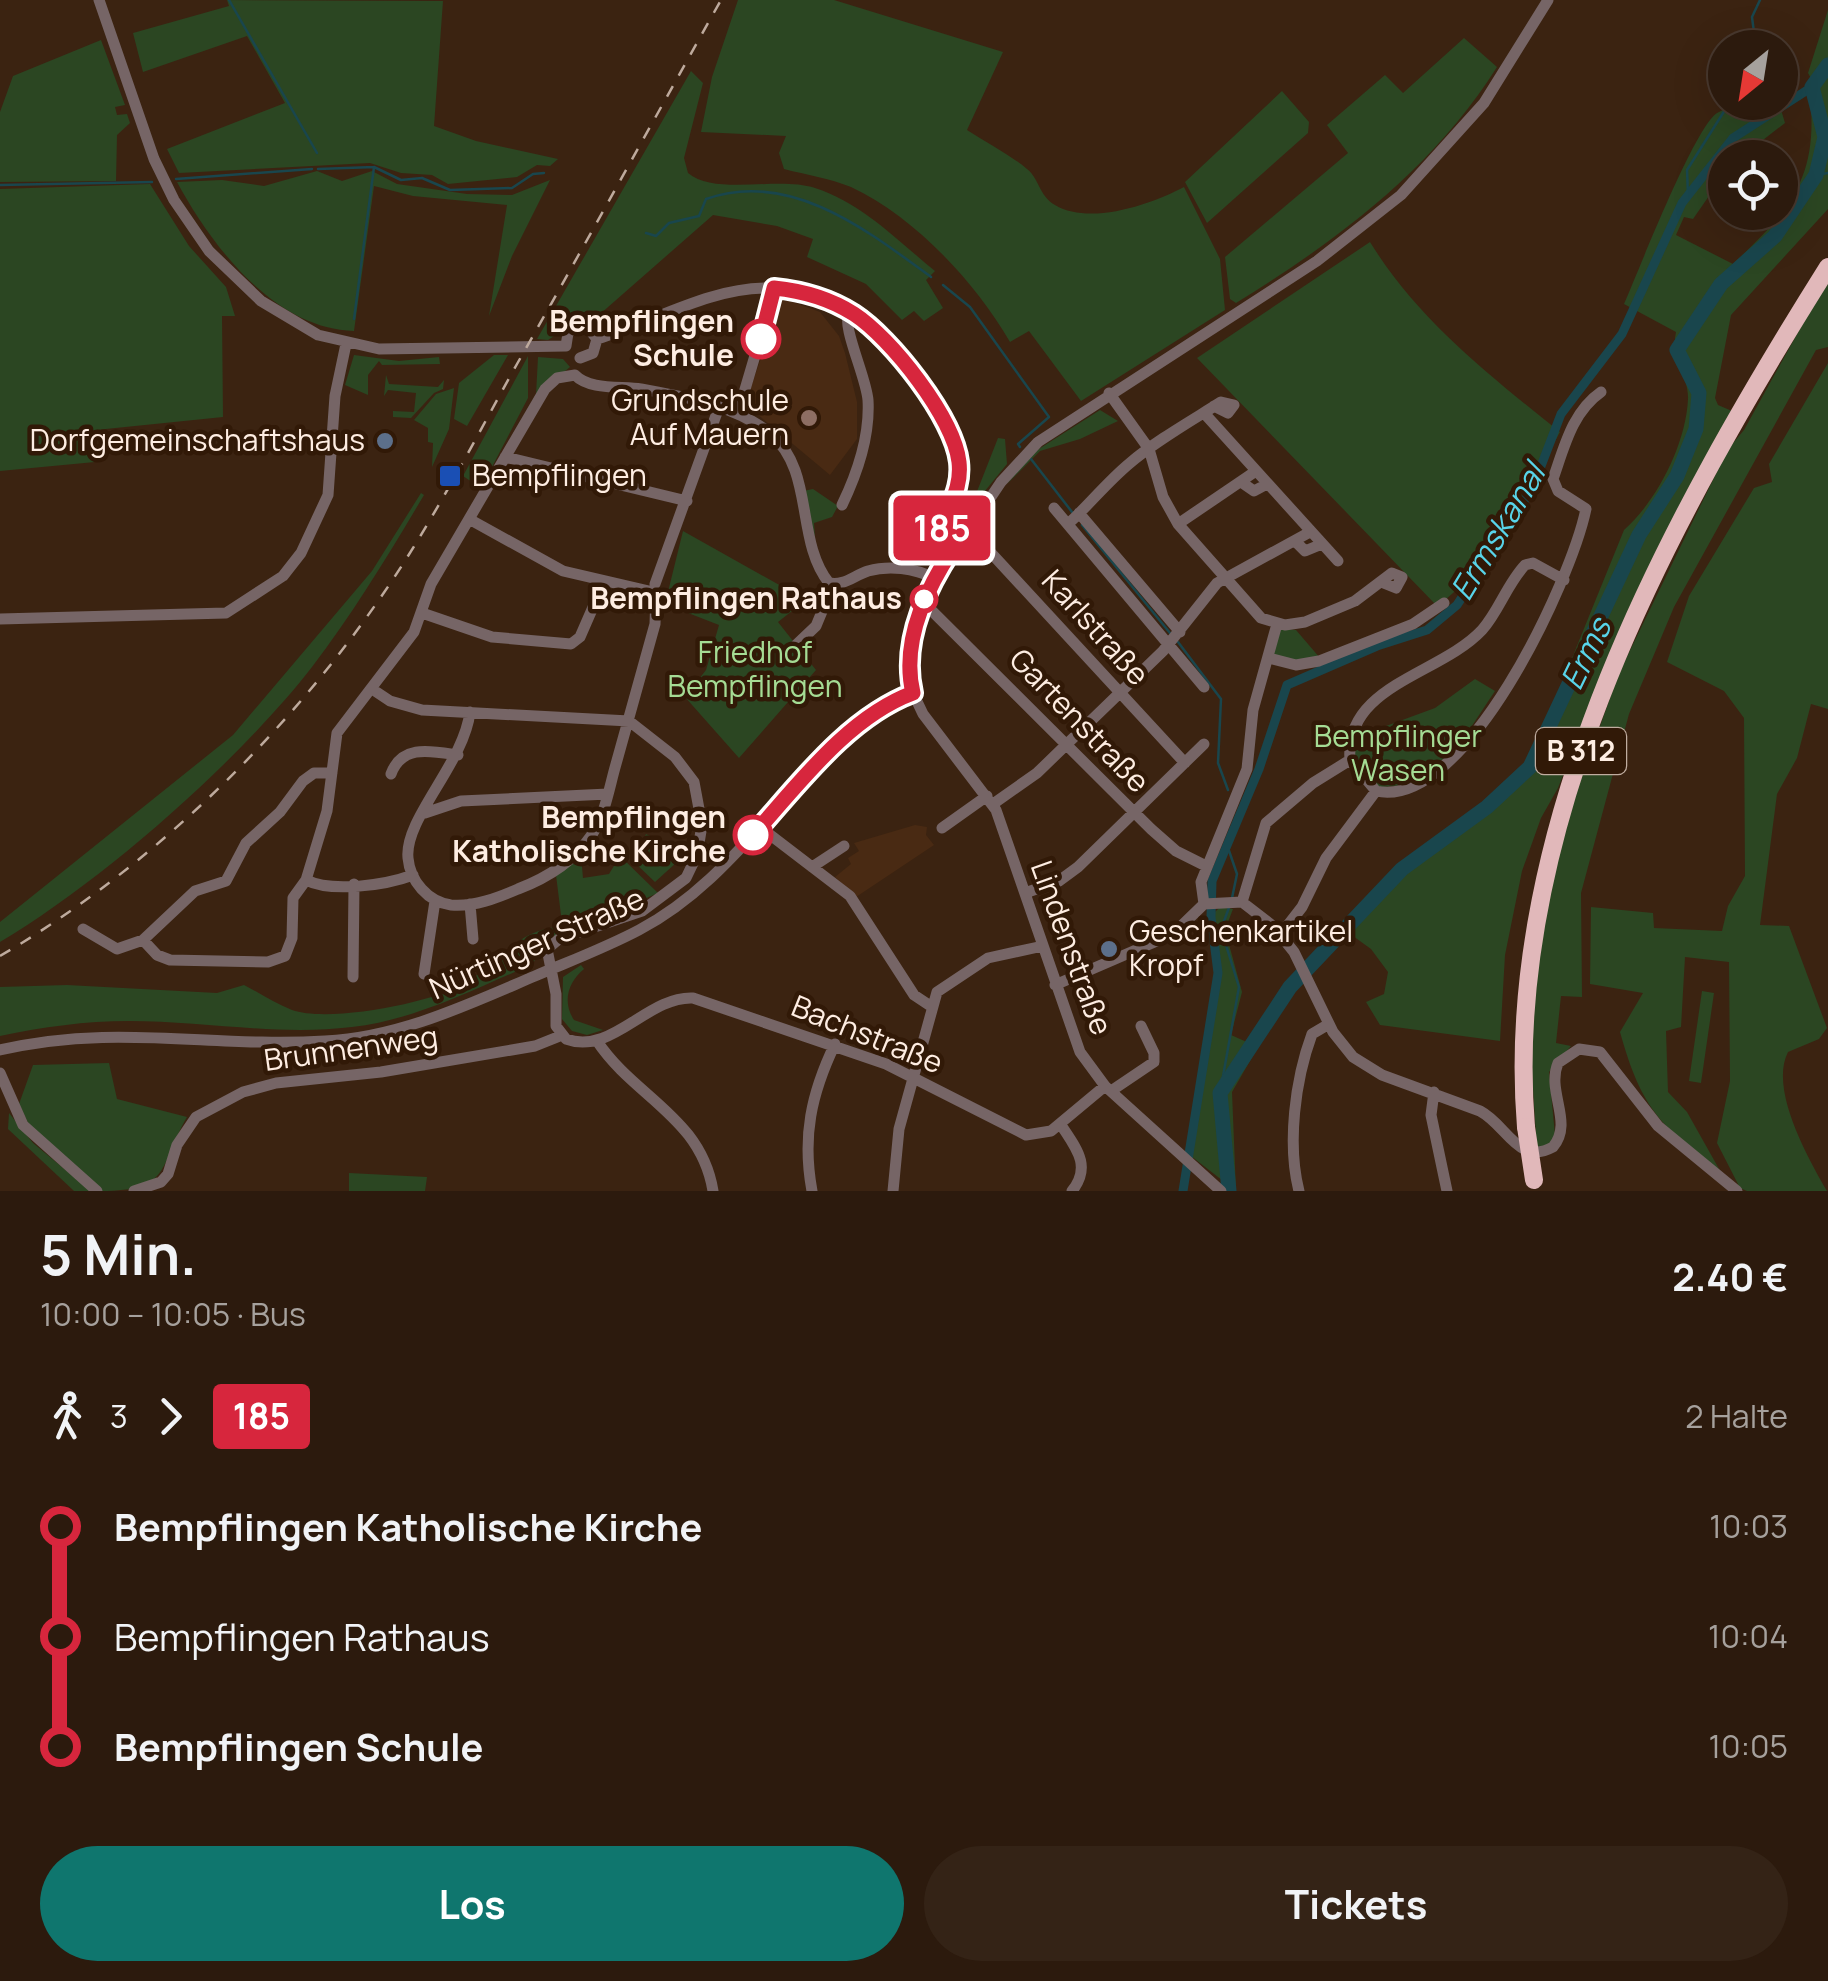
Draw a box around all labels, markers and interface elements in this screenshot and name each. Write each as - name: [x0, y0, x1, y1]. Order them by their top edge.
- north arrow: [1708, 30, 1798, 120]
- map controls: [1708, 30, 1798, 230]
- button: locate: [1708, 140, 1798, 230]
- place label: Bempflingen Schule: [549, 300, 734, 375]
- marker: Bempflingen Schule: [742, 320, 780, 358]
- place label: Grundschule Auf Mauern: [611, 379, 789, 454]
- marker: Grundschule Auf Mauern: [798, 407, 820, 429]
- place label: Dorfgemeinschaftshaus: [30, 419, 365, 460]
- marker: Dorfgemeinschaftshaus: [374, 430, 396, 452]
- water label: Ermskanal: [1439, 452, 1557, 608]
- place label: Bempflingen: [472, 454, 647, 495]
- marker: Bempflingen: [437, 463, 463, 489]
- line badge: 185: [884, 496, 1000, 560]
- text: 185: [913, 504, 971, 552]
- street label: Karlstraße: [1033, 560, 1159, 694]
- place label: Bempflingen Rathaus: [590, 577, 902, 618]
- marker: Bempflingen Rathaus: [911, 586, 937, 612]
- water label: Erms: [1549, 609, 1622, 696]
- park label: Friedhof Bempflingen: [668, 631, 842, 706]
- street label: Gartenstraße: [1001, 639, 1159, 801]
- park label: Bempflinger Wasen: [1314, 715, 1482, 790]
- road number: B 312: [1536, 728, 1626, 774]
- place label: Bempflingen Katholische Kirche: [452, 796, 726, 871]
- marker: Bempflingen Katholische Kirche: [734, 816, 772, 854]
- street label: Lindenstraße: [1022, 855, 1123, 1040]
- street label: Nürtinger Straße: [423, 877, 650, 1008]
- place label: Geschenkartikel Kropf: [1129, 910, 1353, 985]
- marker: Geschenkartikel Kropf: [1098, 938, 1120, 960]
- street label: Bachstraße: [786, 985, 949, 1083]
- street label: Brunnenweg: [261, 1015, 440, 1080]
- text: 5 Min.: [40, 1216, 197, 1292]
- text: 2.40 €: [1672, 1250, 1788, 1302]
- text: 10:00 – 10:05 · Bus: [40, 1292, 306, 1336]
- icon: walk: [40, 1389, 95, 1444]
- icon: forward: [143, 1389, 198, 1444]
- text: 185: [233, 1392, 290, 1440]
- text: 3: [110, 1394, 128, 1438]
- text: 2 Halte: [1685, 1394, 1788, 1438]
- text: Bempflingen Katholische Kirche: [114, 1500, 702, 1552]
- text: 10:03: [1709, 1504, 1788, 1548]
- text: Bempflingen Rathaus: [114, 1610, 490, 1662]
- text: 10:04: [1708, 1614, 1788, 1658]
- text: Bempflingen Schule: [114, 1720, 484, 1772]
- text: 10:05: [1708, 1724, 1788, 1768]
- button: Los: [40, 1846, 904, 1961]
- button: Tickets: [924, 1846, 1788, 1961]

